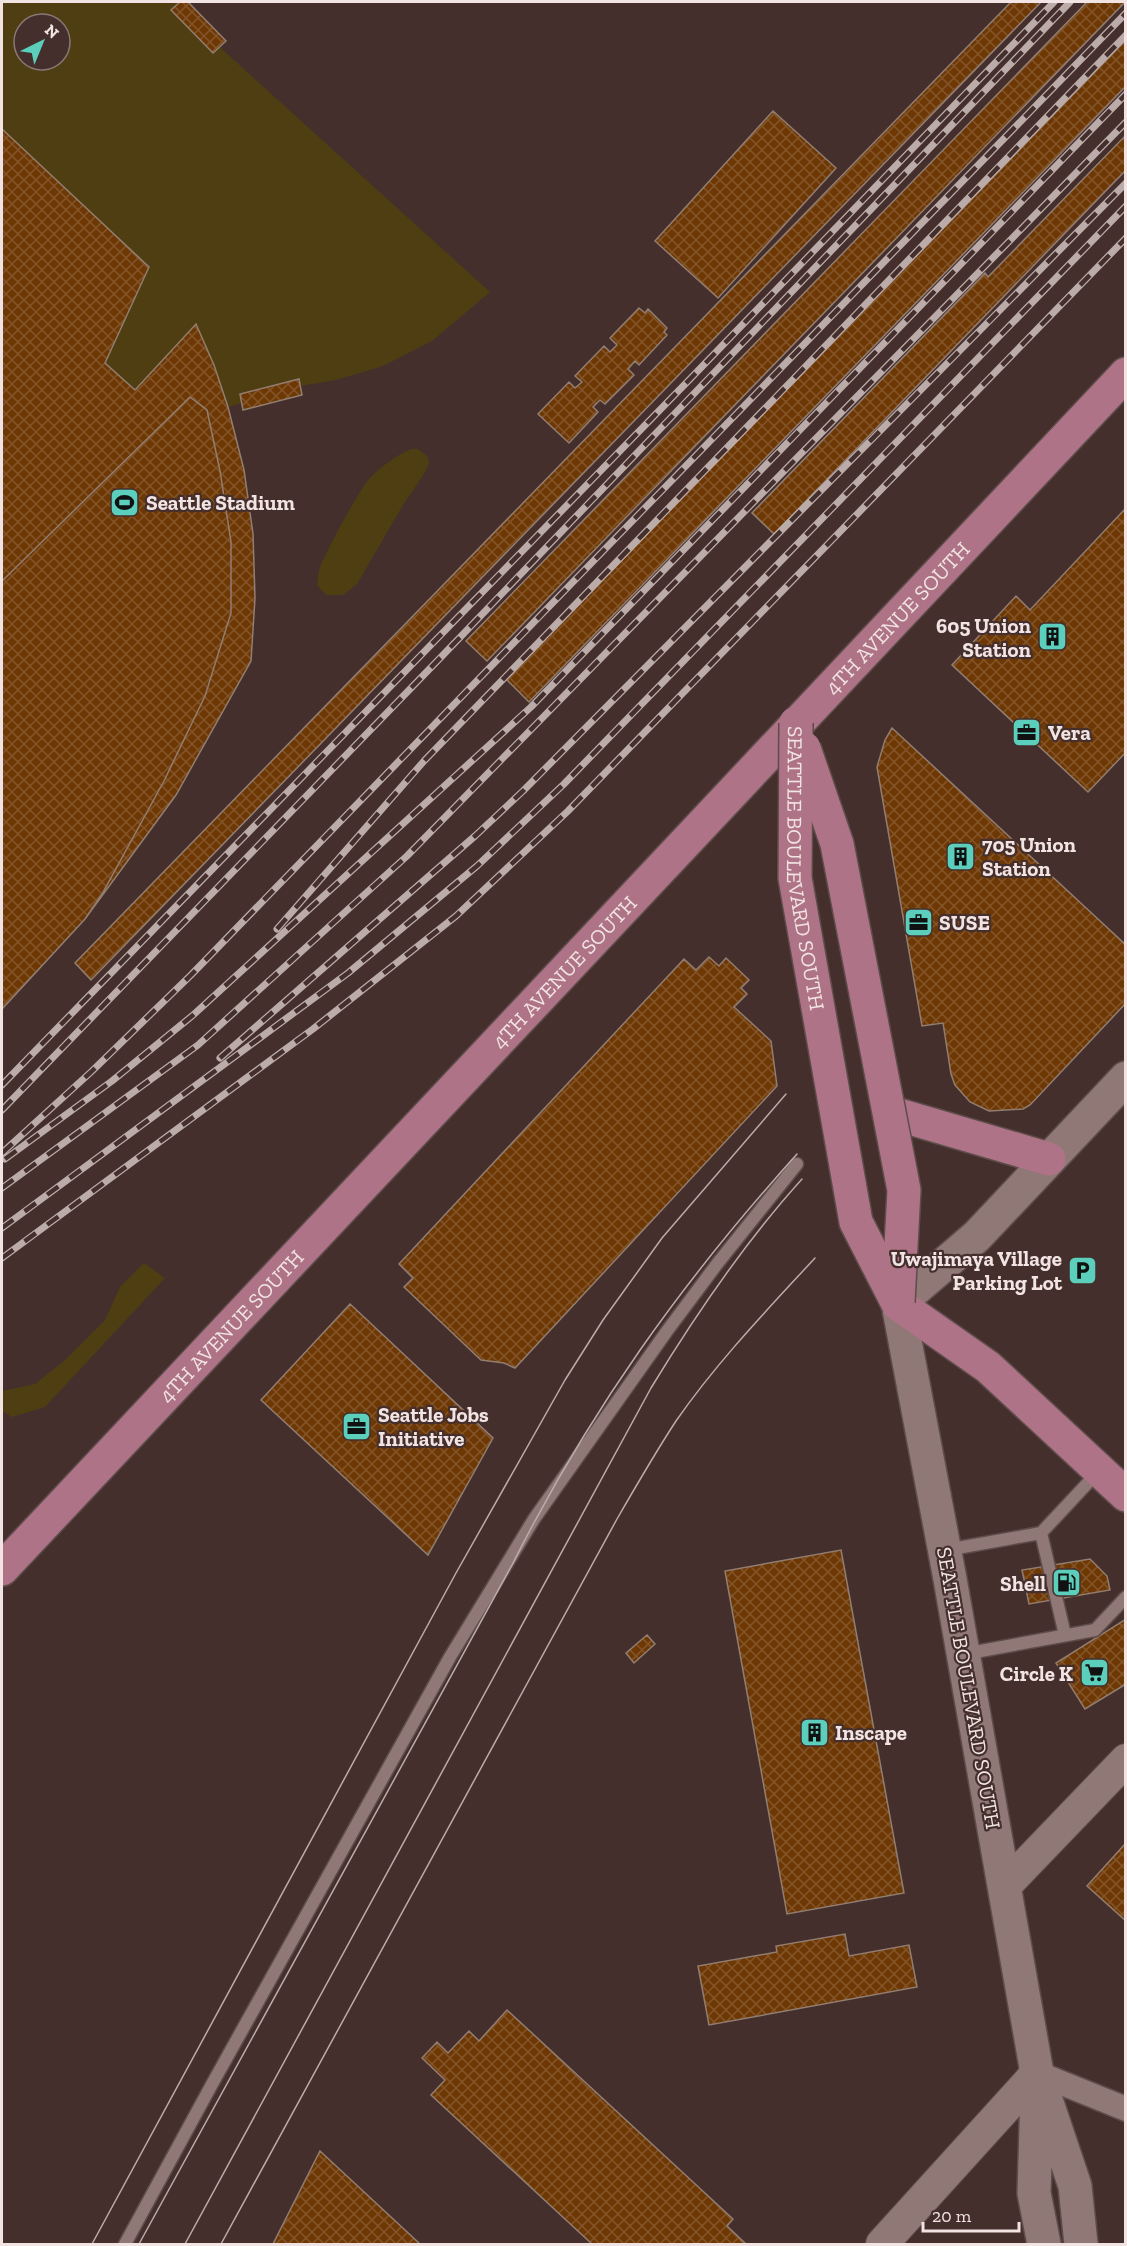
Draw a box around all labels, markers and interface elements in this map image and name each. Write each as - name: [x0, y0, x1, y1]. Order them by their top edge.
- north arrow: [12, 12, 72, 72]
- text: N: [41, 20, 63, 42]
- sports icon: Seattle Stadium: [109, 486, 141, 518]
- place label: Seattle Stadium: [146, 490, 295, 515]
- street label: 4TH AVENUE SOUTH: [819, 536, 974, 699]
- place label: 605 Union Station: [936, 613, 1032, 662]
- building icon: 605 Union Station: [1036, 621, 1068, 653]
- office icon: Vera: [1011, 716, 1043, 748]
- place label: Vera: [1048, 720, 1091, 745]
- street label: SEATTLE BOULEVARD SOUTH: [782, 726, 831, 1012]
- place label: 705 Union Station: [982, 832, 1077, 881]
- building icon: 705 Union Station: [945, 840, 977, 872]
- street label: 4TH AVENUE SOUTH: [486, 890, 641, 1053]
- office icon: SUSE: [902, 906, 934, 938]
- place label: SUSE: [939, 910, 990, 935]
- street label: 4TH AVENUE SOUTH: [153, 1244, 308, 1407]
- place label: Uwajimaya Village Parking Lot: [891, 1246, 1063, 1295]
- parking icon: Uwajimaya Village Parking Lot: [1067, 1254, 1099, 1286]
- place label: Seattle Jobs Initiative: [378, 1402, 489, 1451]
- office icon: Seattle Jobs Initiative: [341, 1410, 373, 1442]
- street label: SEATTLE BOULEVARD SOUTH: [932, 1545, 1006, 1831]
- fuel station icon: Shell: [1051, 1567, 1083, 1599]
- place label: Shell: [1000, 1571, 1046, 1596]
- supermarket icon: Circle K: [1078, 1657, 1110, 1689]
- place label: Circle K: [1000, 1661, 1073, 1686]
- building icon: Inscape: [798, 1716, 830, 1748]
- place label: Inscape: [835, 1720, 907, 1745]
- scale bar: [923, 2195, 1019, 2233]
- text: 20 m: [932, 2205, 972, 2227]

